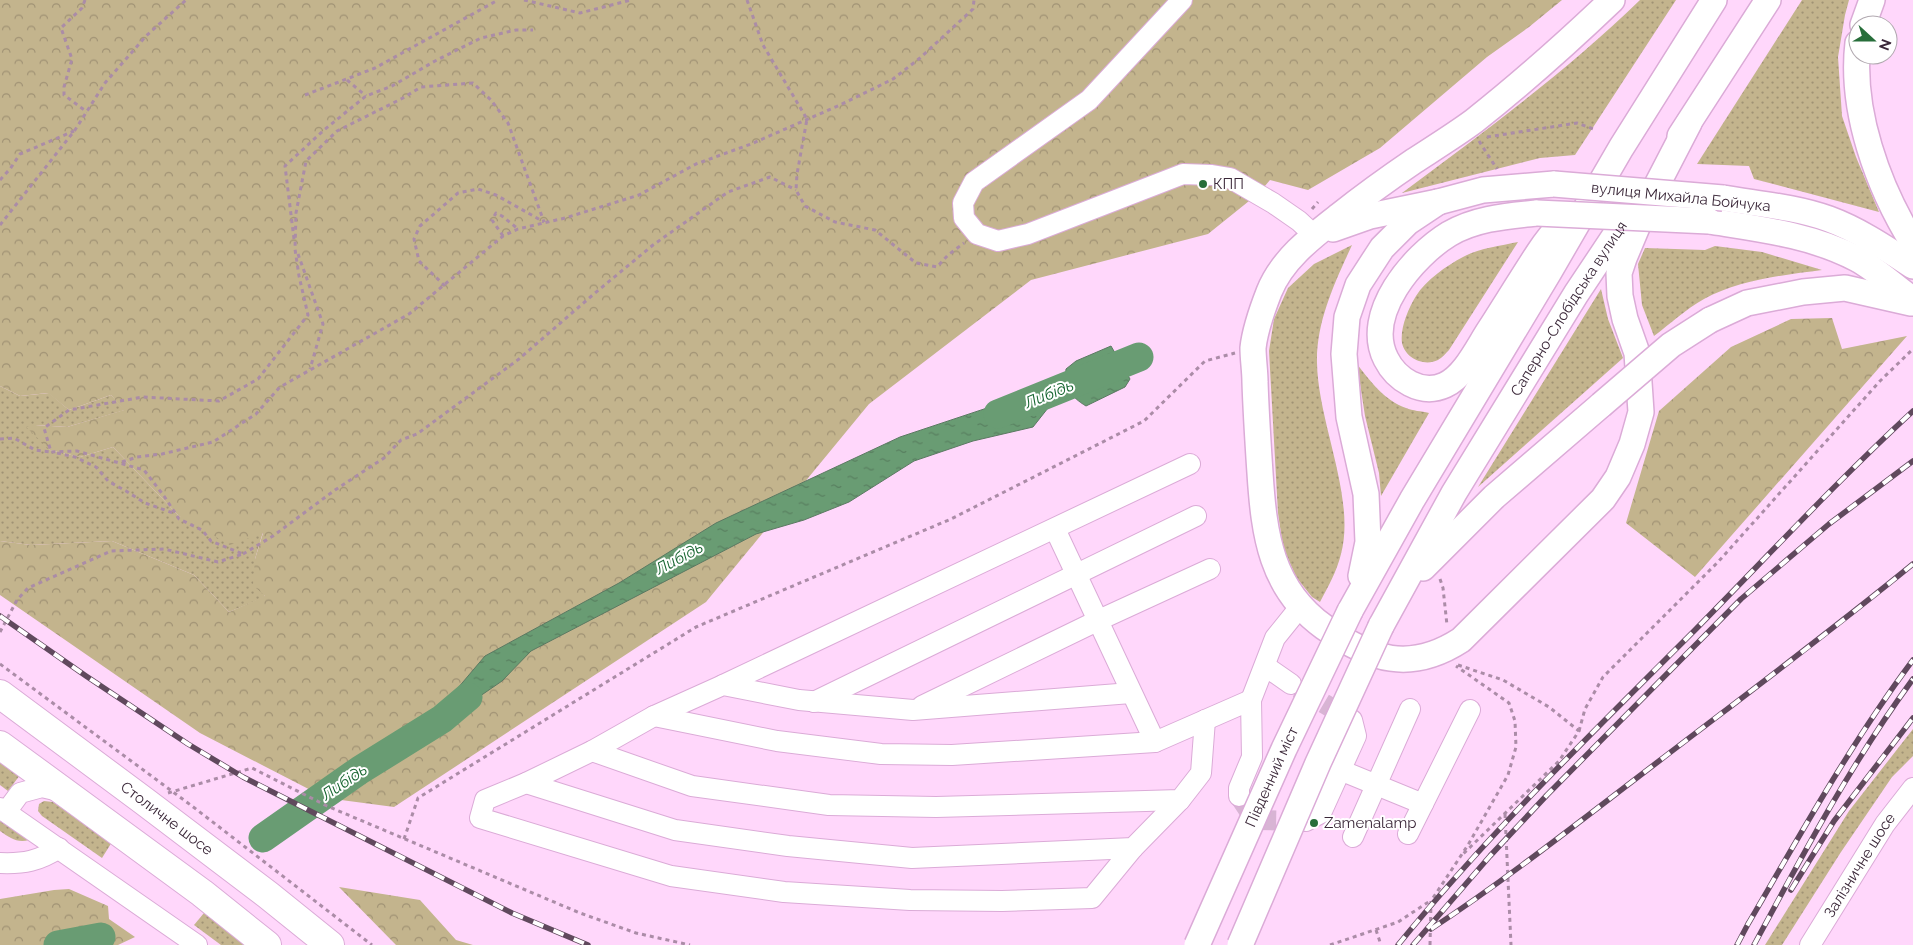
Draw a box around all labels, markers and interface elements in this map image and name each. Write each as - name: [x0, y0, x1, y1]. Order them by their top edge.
- north arrow: [1848, 15, 1898, 65]
- text: N: [1876, 37, 1895, 53]
- place label: КПП: [1213, 175, 1244, 193]
- marker: КПП: [1197, 178, 1209, 190]
- street label: вулиця Михайла Бойчука: [1590, 179, 1772, 215]
- street label: Саперно-Слобідська вулиця: [1507, 218, 1631, 399]
- water label: Либідь: [1021, 376, 1077, 413]
- water label: Либідь: [651, 537, 706, 579]
- street label: Південний міст: [1242, 724, 1302, 830]
- water label: Либідь: [316, 760, 371, 805]
- street label: Столичне шосе: [117, 778, 217, 859]
- street label: Залізничне шосе: [1820, 809, 1899, 921]
- place label: Zamenalamp: [1324, 814, 1416, 832]
- marker: Zamenalamp: [1308, 817, 1320, 829]

